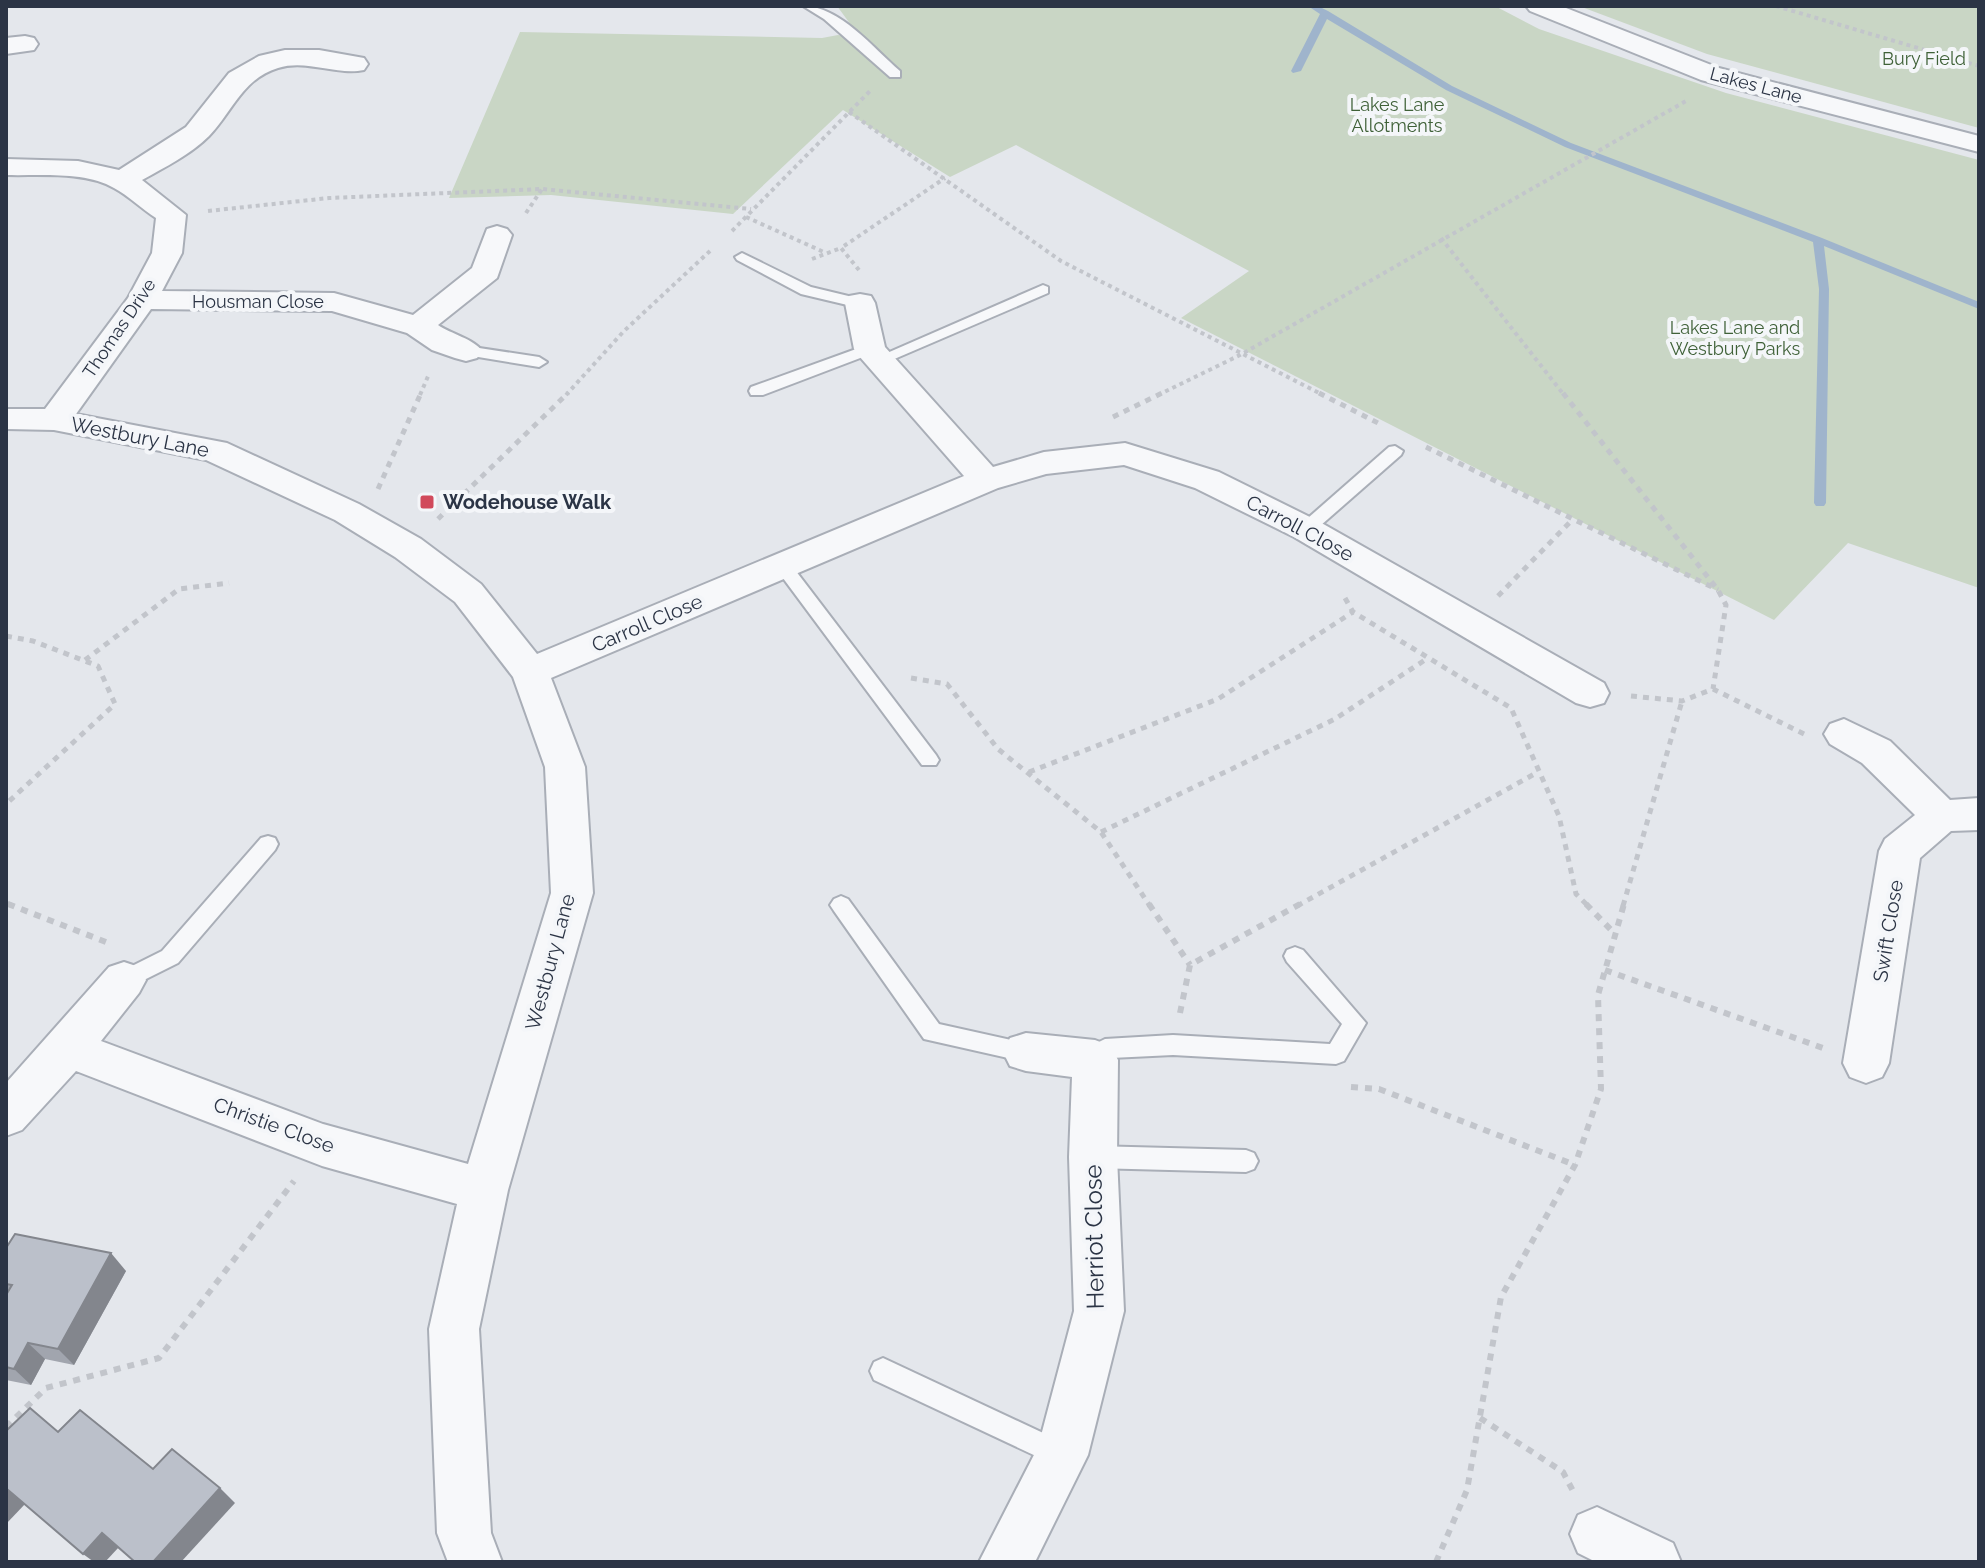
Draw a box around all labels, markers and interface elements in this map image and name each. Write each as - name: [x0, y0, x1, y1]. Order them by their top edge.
- park label: Bury Field: [1882, 48, 1966, 69]
- street label: Lakes Lane: [1708, 63, 1805, 107]
- park label: Lakes Lane Allotments: [1350, 94, 1445, 136]
- street label: Thomas Drive: [78, 274, 160, 381]
- street label: Housman Close: [192, 291, 324, 312]
- park label: Lakes Lane and Westbury Parks: [1670, 317, 1800, 359]
- street label: Westbury Lane: [69, 412, 211, 462]
- place label: Wodehouse Walk: [443, 490, 612, 514]
- street label: Carroll Close: [1242, 490, 1358, 566]
- marker: Wodehouse Walk: [418, 493, 436, 511]
- street label: Carroll Close: [588, 589, 706, 657]
- street label: Swift Close: [1868, 878, 1908, 984]
- street label: Westbury Lane: [520, 891, 580, 1033]
- street label: Christie Close: [210, 1092, 338, 1158]
- street label: Herriot Close: [1078, 1164, 1110, 1310]

